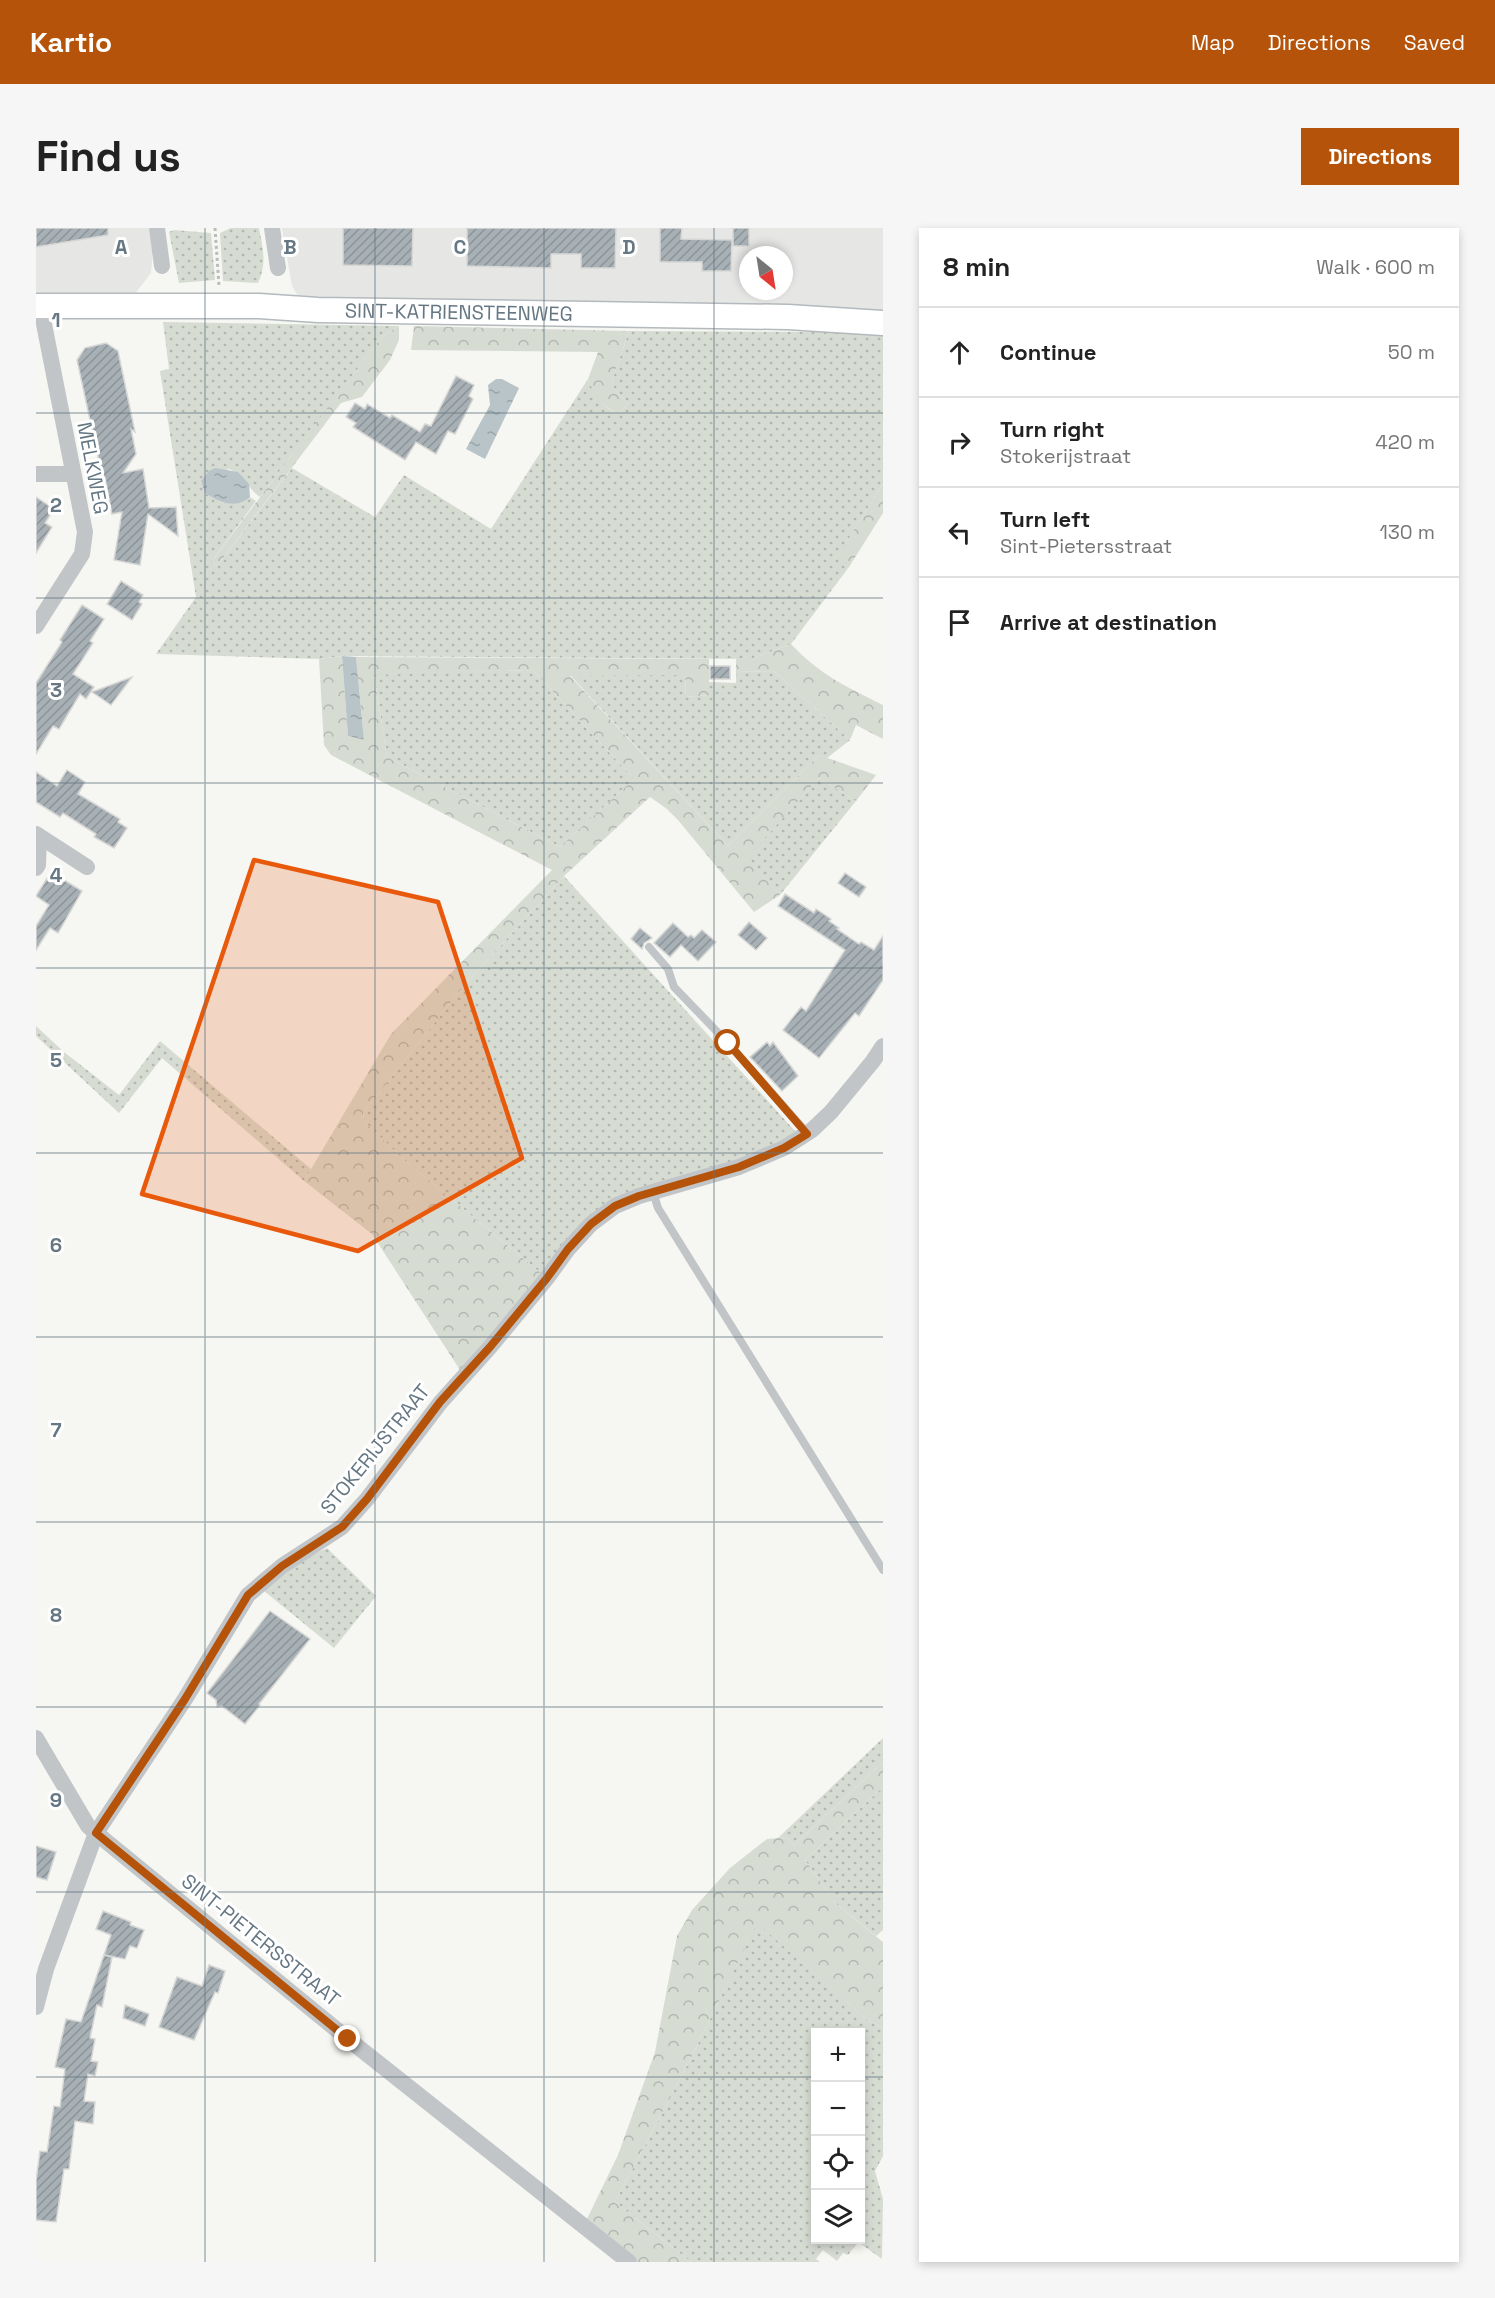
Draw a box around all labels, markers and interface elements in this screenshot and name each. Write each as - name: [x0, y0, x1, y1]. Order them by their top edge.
- text: Kartio: [30, 24, 112, 60]
- text: Map: [1191, 29, 1235, 56]
- text: Directions: [1268, 29, 1371, 56]
- text: Saved: [1404, 29, 1465, 56]
- button: Directions: [1301, 128, 1459, 185]
- text: Find us: [36, 130, 181, 183]
- text: A: [115, 234, 128, 260]
- text: B: [283, 234, 297, 260]
- text: C: [454, 234, 467, 260]
- text: D: [622, 234, 636, 260]
- north arrow: [739, 246, 793, 300]
- text: 8 min: [943, 250, 1010, 284]
- text: Walk · 600 m: [1316, 254, 1435, 280]
- street label: SINT-KATRIENSTEENWEG: [345, 297, 573, 327]
- text: 1: [51, 307, 61, 333]
- icon: ahead: [943, 336, 976, 369]
- text: Continue: [1000, 338, 1096, 366]
- text: 50 m: [1388, 339, 1435, 365]
- text: Turn right: [1000, 415, 1105, 443]
- street label: MELKWEG: [71, 420, 115, 516]
- icon: right: [943, 426, 976, 459]
- text: 420 m: [1375, 429, 1435, 455]
- text: Stokerijstraat: [1000, 443, 1131, 469]
- text: 2: [50, 492, 62, 518]
- text: Turn left: [1000, 505, 1090, 533]
- icon: left: [943, 516, 976, 549]
- text: 130 m: [1379, 519, 1435, 545]
- text: Sint-Pietersstraat: [1000, 533, 1172, 559]
- icon: arrive: [943, 606, 976, 639]
- text: Arrive at destination: [1000, 608, 1217, 636]
- text: 3: [50, 677, 62, 703]
- text: 4: [50, 862, 63, 888]
- route start: [714, 1029, 740, 1055]
- text: 5: [50, 1047, 62, 1073]
- text: 6: [50, 1232, 62, 1258]
- street label: STOKERIJSTRAAT: [314, 1378, 436, 1520]
- text: 7: [50, 1417, 62, 1443]
- text: 8: [50, 1602, 62, 1628]
- text: 9: [50, 1787, 62, 1813]
- street label: SINT-PIETERSSTRAAT: [176, 1868, 346, 2012]
- route end: [334, 2025, 360, 2051]
- map controls: [811, 2028, 865, 2244]
- button: +: [811, 2028, 865, 2082]
- button: −: [811, 2082, 865, 2136]
- button: locate: [811, 2136, 865, 2190]
- button: layers: [811, 2190, 865, 2244]

